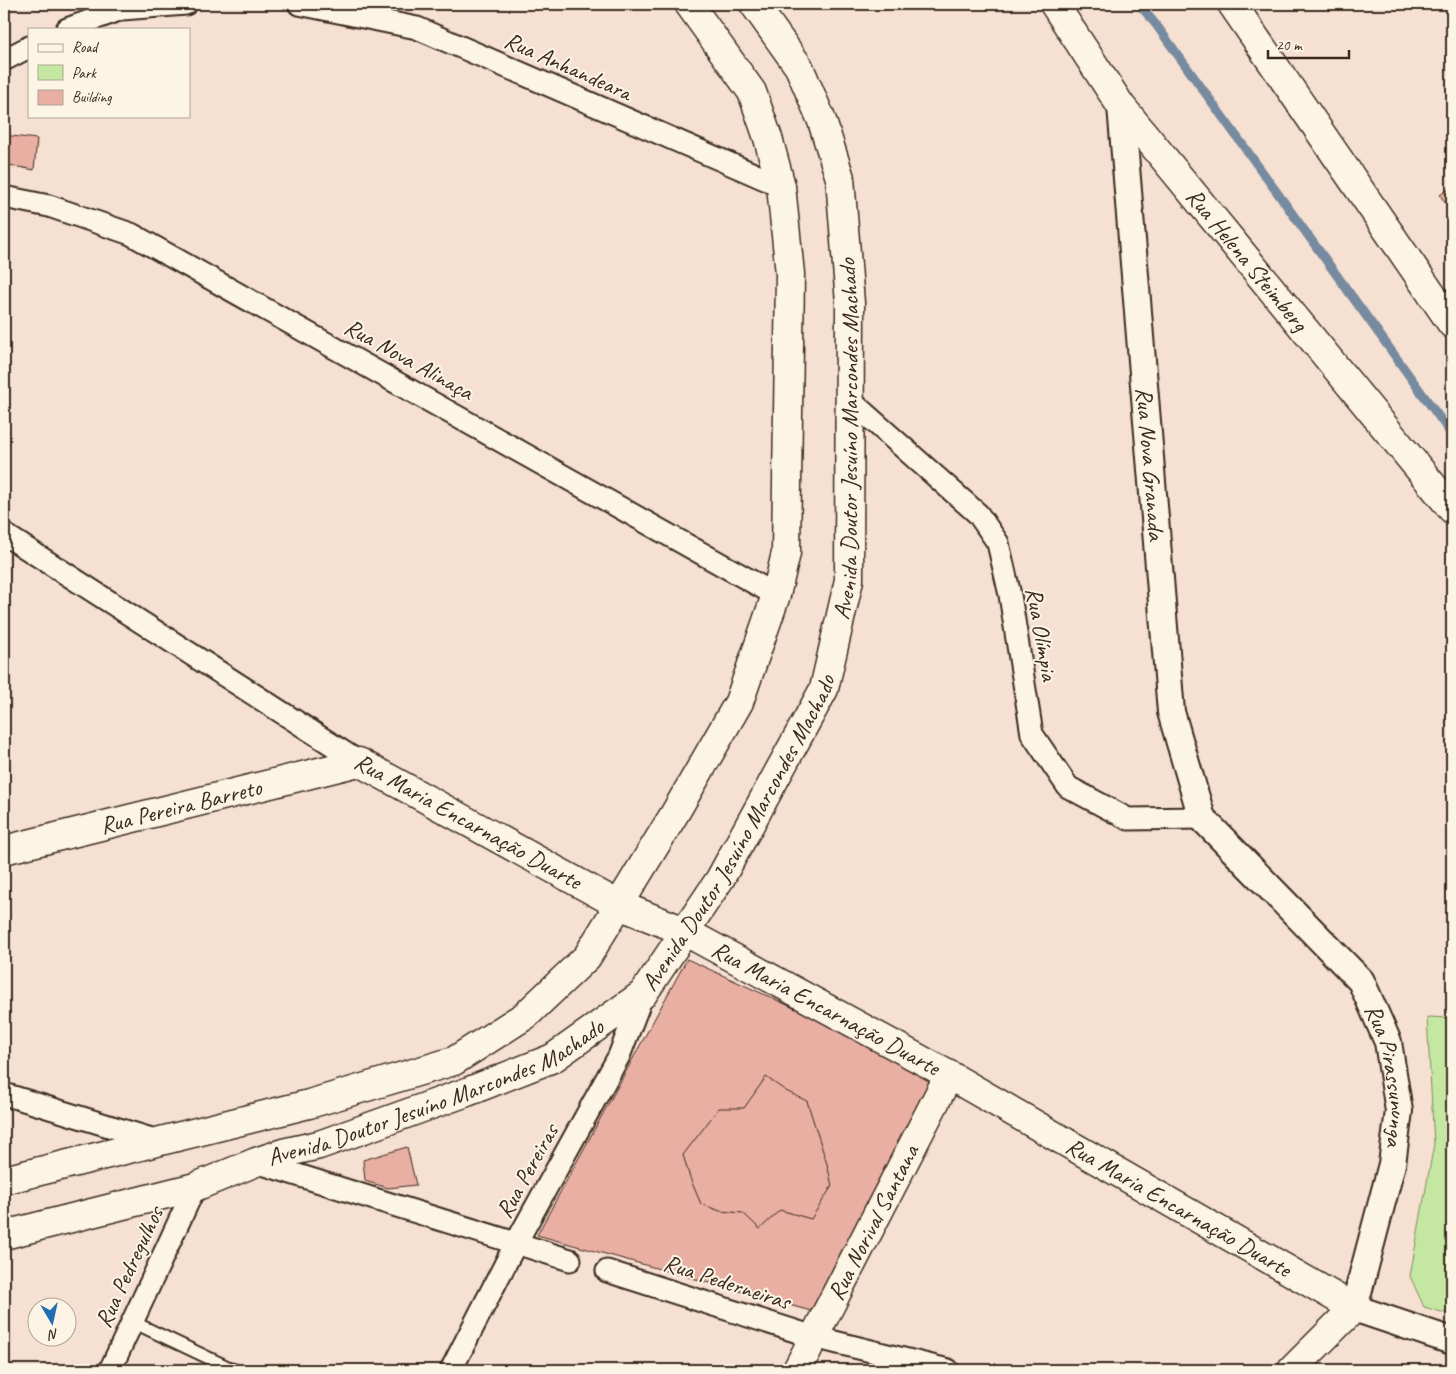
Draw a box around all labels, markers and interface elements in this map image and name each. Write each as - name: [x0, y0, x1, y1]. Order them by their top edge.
- street label: Rua Anhandeara: [500, 25, 638, 108]
- legend: [28, 28, 190, 118]
- scale bar: [1268, 28, 1350, 60]
- text: 20 m: [1276, 36, 1303, 55]
- text: Road: [72, 38, 99, 57]
- text: Park: [72, 64, 97, 83]
- text: Building: [72, 88, 112, 107]
- street label: Rua Helena Steimberg: [1180, 182, 1316, 339]
- street label: Avenida Doutor Jesuíno Marcondes Machado: [825, 256, 865, 622]
- street label: Rua Nova Alinaça: [339, 311, 480, 407]
- street label: Rua Nova Granada: [1129, 386, 1172, 543]
- street label: Rua Olímpia: [1019, 585, 1065, 684]
- street label: Avenida Doutor Jesuíno Marcondes Machado: [634, 671, 842, 996]
- street label: Rua Maria Encarnação Duarte: [349, 746, 589, 897]
- street label: Rua Pereira Barreto: [97, 771, 266, 841]
- street label: Rua Maria Encarnação Duarte: [707, 934, 947, 1083]
- street label: Rua Pirassununga: [1358, 999, 1414, 1150]
- street label: Avenida Doutor Jesuíno Marcondes Machado: [263, 1011, 611, 1172]
- street label: Rua Pereiras: [489, 1117, 566, 1223]
- street label: Rua Maria Encarnação Duarte: [1061, 1131, 1298, 1285]
- street label: Rua Norival Santana: [821, 1139, 926, 1305]
- street label: Rua Pedregulhos: [88, 1200, 171, 1332]
- street label: Rua Pederneiras: [660, 1247, 796, 1317]
- north arrow: [28, 1296, 78, 1346]
- text: N: [46, 1325, 60, 1344]

